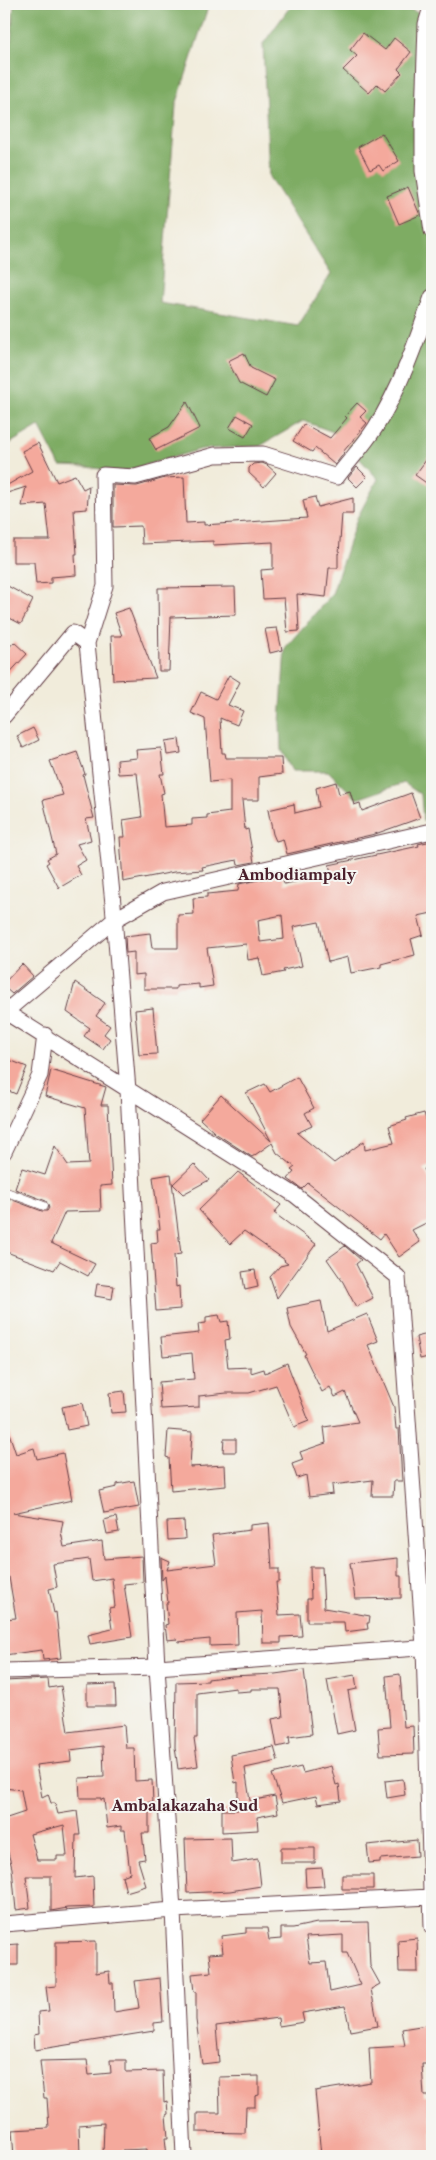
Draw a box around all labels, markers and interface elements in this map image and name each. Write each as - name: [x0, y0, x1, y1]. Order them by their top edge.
- district label: Ambodiampaly: [237, 865, 357, 884]
- district label: Ambalakazaha Sud: [111, 1796, 258, 1815]

